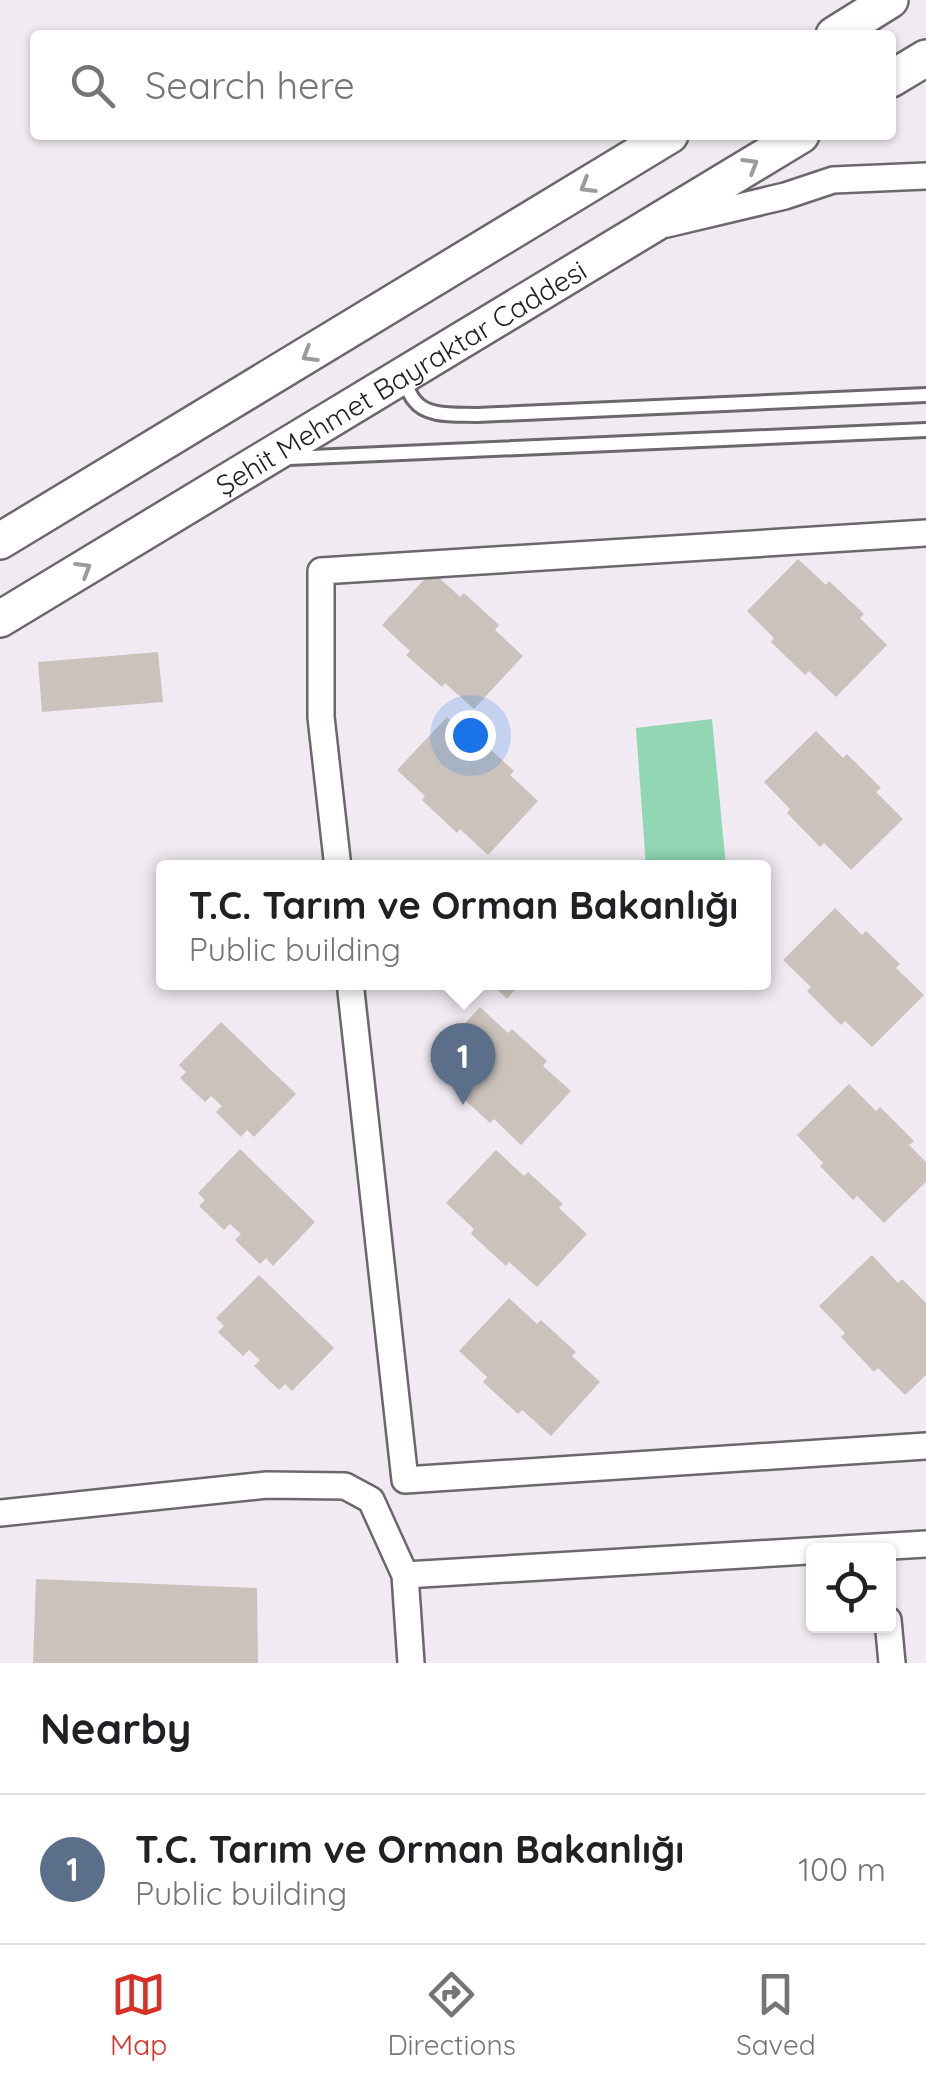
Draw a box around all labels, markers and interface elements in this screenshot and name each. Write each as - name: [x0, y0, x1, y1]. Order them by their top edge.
- search box: [30, 30, 896, 140]
- icon: search: [65, 58, 120, 113]
- text: Search here: [145, 61, 355, 109]
- one-way arrow: [740, 158, 758, 177]
- one-way arrow: [580, 174, 598, 193]
- street label: Şehit Mehmet Bayraktar Caddesi: [209, 252, 592, 502]
- one-way arrow: [302, 342, 320, 361]
- one-way arrow: [73, 562, 91, 581]
- your location: [445, 710, 496, 761]
- popup: [156, 860, 771, 990]
- text: T.C. Tarım ve Orman Bakanlığı: [189, 881, 738, 929]
- text: Public building: [189, 929, 401, 969]
- pin: 1: [430, 1022, 496, 1105]
- map controls: [806, 1543, 896, 1633]
- button: locate: [806, 1543, 896, 1633]
- text: Nearby: [40, 1702, 191, 1755]
- text: T.C. Tarım ve Orman Bakanlığı: [135, 1825, 684, 1873]
- text: 1: [66, 1849, 79, 1889]
- text: 100 m: [798, 1849, 886, 1889]
- text: Public building: [135, 1873, 347, 1913]
- tab: Map: [110, 1967, 167, 2062]
- tab: Directions: [387, 1967, 516, 2062]
- tab: Saved: [736, 1967, 816, 2062]

